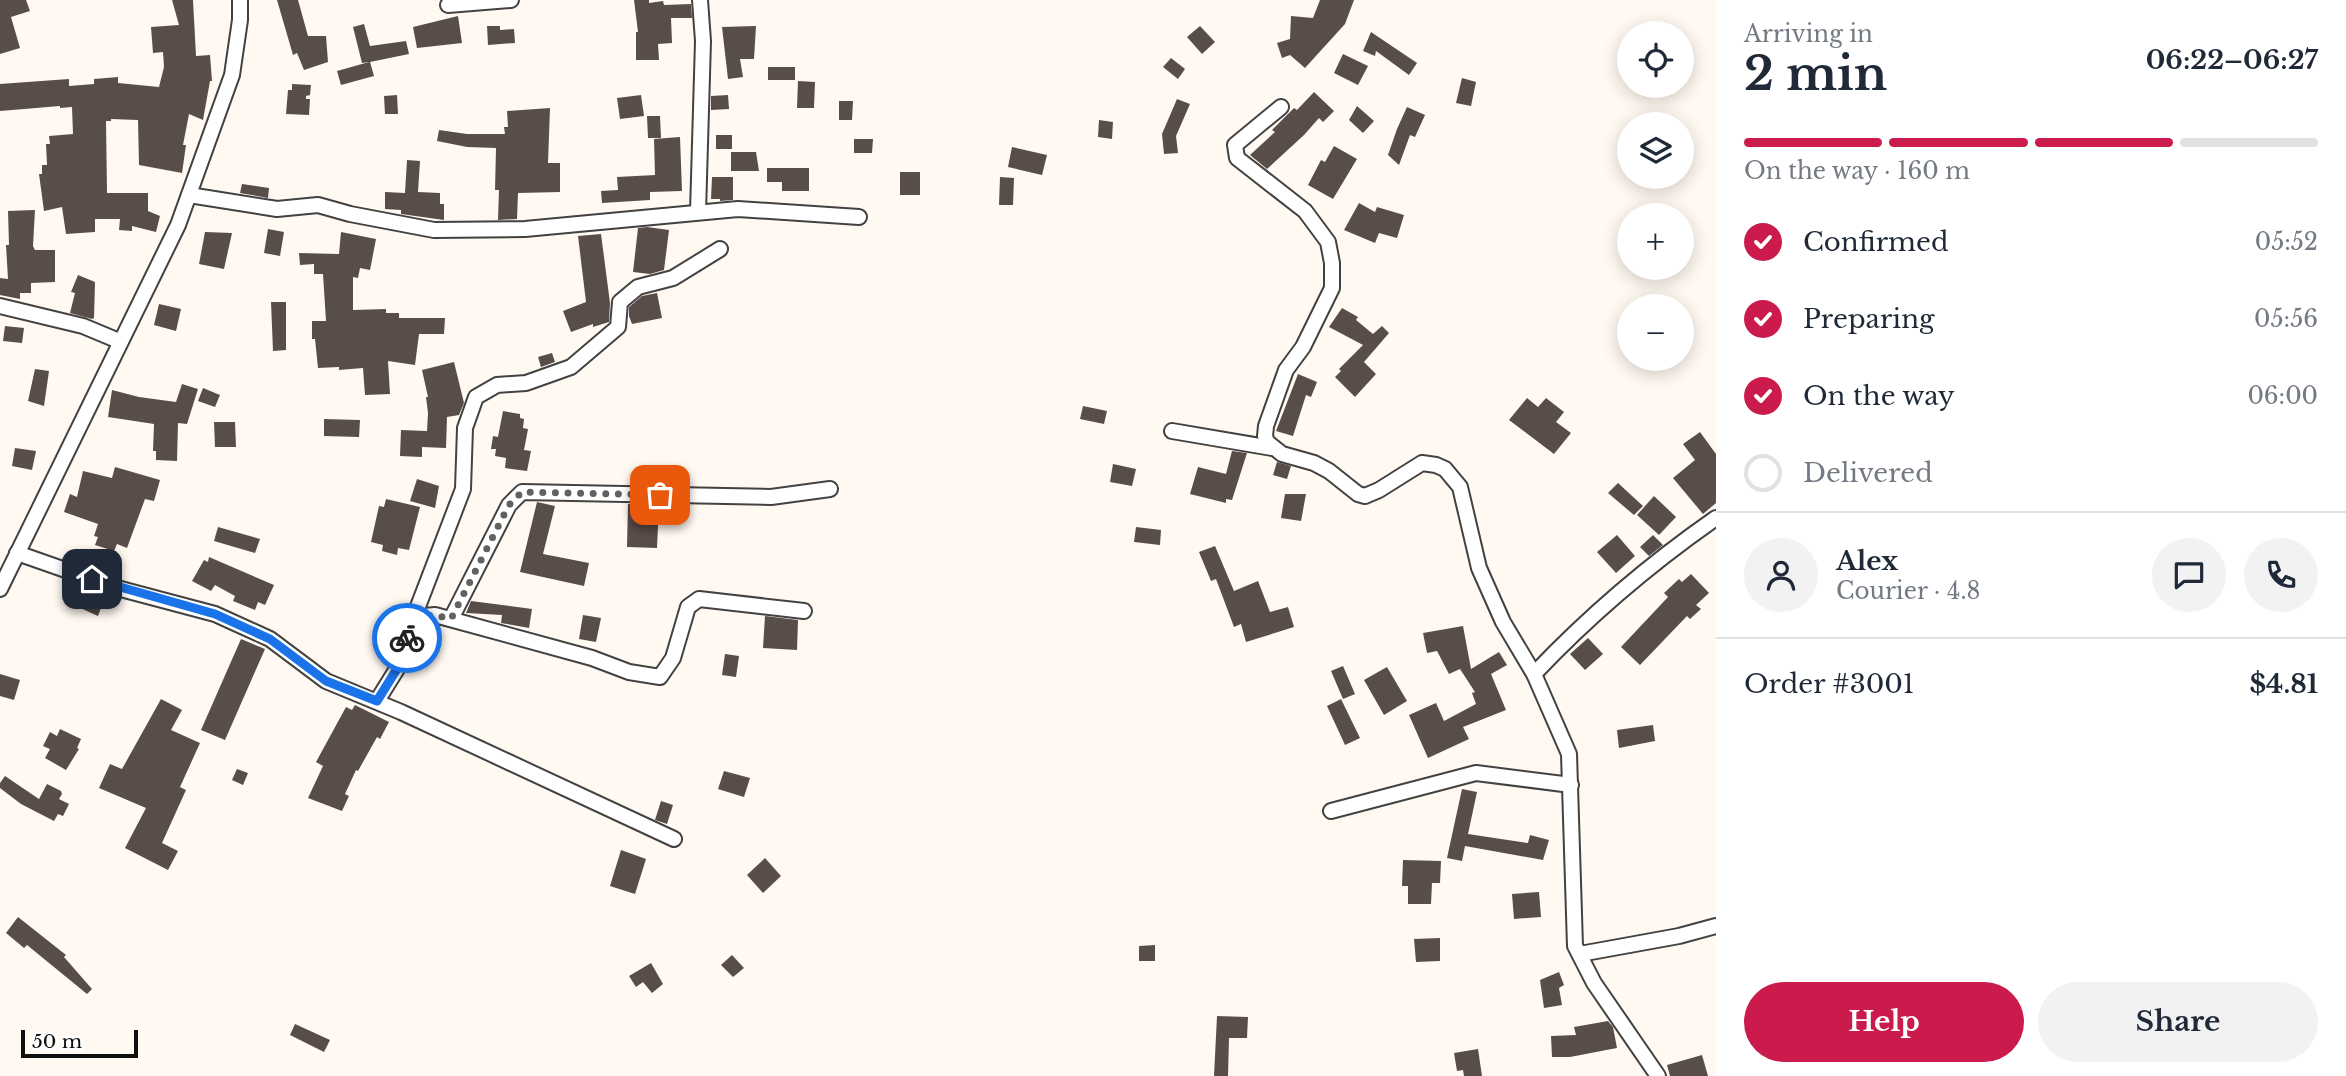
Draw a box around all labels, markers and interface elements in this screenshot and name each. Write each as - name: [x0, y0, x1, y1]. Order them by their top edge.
- text: Arriving in: [1744, 20, 1873, 48]
- map controls: [1617, 21, 1694, 371]
- button: locate: [1617, 21, 1694, 98]
- text: 06:22–06:27: [2146, 44, 2318, 76]
- text: 2 min: [1744, 45, 1887, 102]
- button: layers: [1617, 112, 1694, 189]
- text: On the way · 160 m: [1744, 157, 1970, 185]
- button: +: [1617, 203, 1694, 280]
- icon: check: [1744, 223, 1782, 261]
- text: Confirmed: [1803, 226, 1948, 258]
- text: 05:52: [2255, 228, 2318, 256]
- button: −: [1617, 294, 1694, 371]
- icon: check: [1744, 300, 1782, 338]
- text: Preparing: [1803, 303, 1935, 335]
- text: 05:56: [2254, 305, 2318, 333]
- icon: check: [1744, 377, 1782, 415]
- text: On the way: [1803, 380, 1955, 412]
- text: 06:00: [2247, 382, 2318, 410]
- text: Delivered: [1803, 457, 1933, 489]
- pin: [630, 465, 690, 525]
- icon: bag: [641, 476, 679, 514]
- button: person: [1744, 538, 1818, 612]
- button: chat: [2152, 538, 2226, 612]
- button: phone: [2244, 538, 2318, 612]
- text: Alex: [1836, 545, 1898, 577]
- pin: [62, 549, 122, 609]
- icon: home: [73, 560, 111, 598]
- text: Courier · 4.8: [1836, 577, 1981, 605]
- courier: [372, 603, 442, 673]
- icon: bike: [388, 619, 426, 657]
- text: Order #3001: [1744, 668, 1914, 700]
- text: $4.81: [2249, 668, 2318, 700]
- button: Help: [1744, 982, 2024, 1062]
- button: Share: [2038, 982, 2318, 1062]
- scale bar: [21, 1027, 138, 1059]
- text: 50 m: [32, 1030, 82, 1053]

